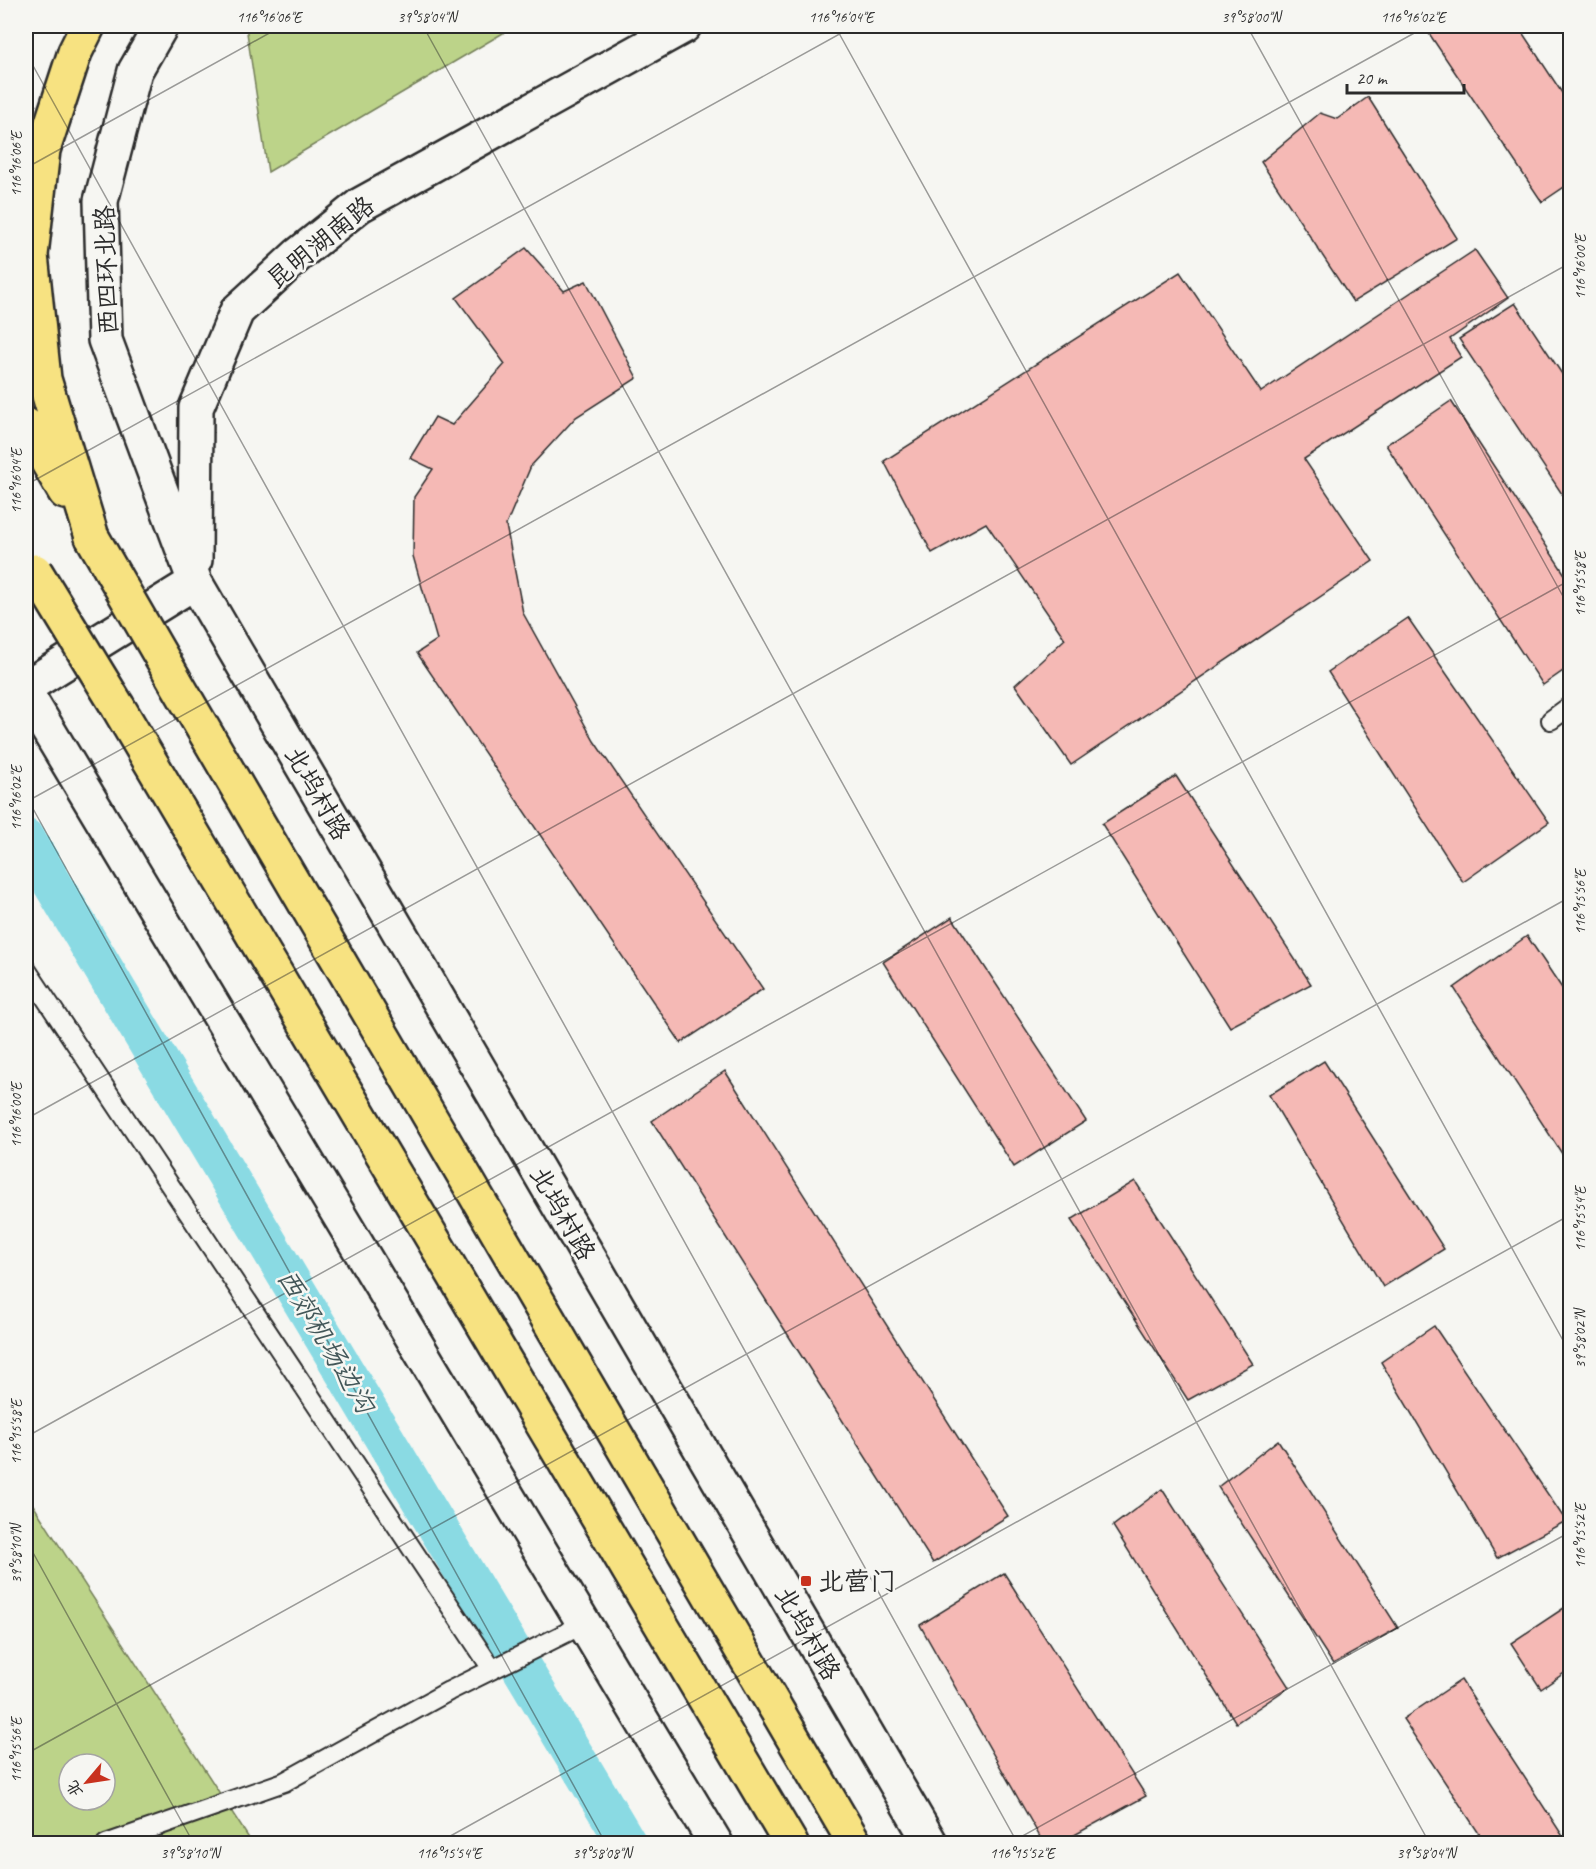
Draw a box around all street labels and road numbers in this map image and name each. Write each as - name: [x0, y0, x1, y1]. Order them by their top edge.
- street label: 昆明湖南路: [259, 189, 381, 296]
- street label: 西四环北路: [88, 204, 125, 336]
- street label: 北坞村路: [277, 740, 358, 847]
- street label: 北坞村路: [522, 1160, 603, 1267]
- street label: 北坞村路: [767, 1580, 848, 1687]

